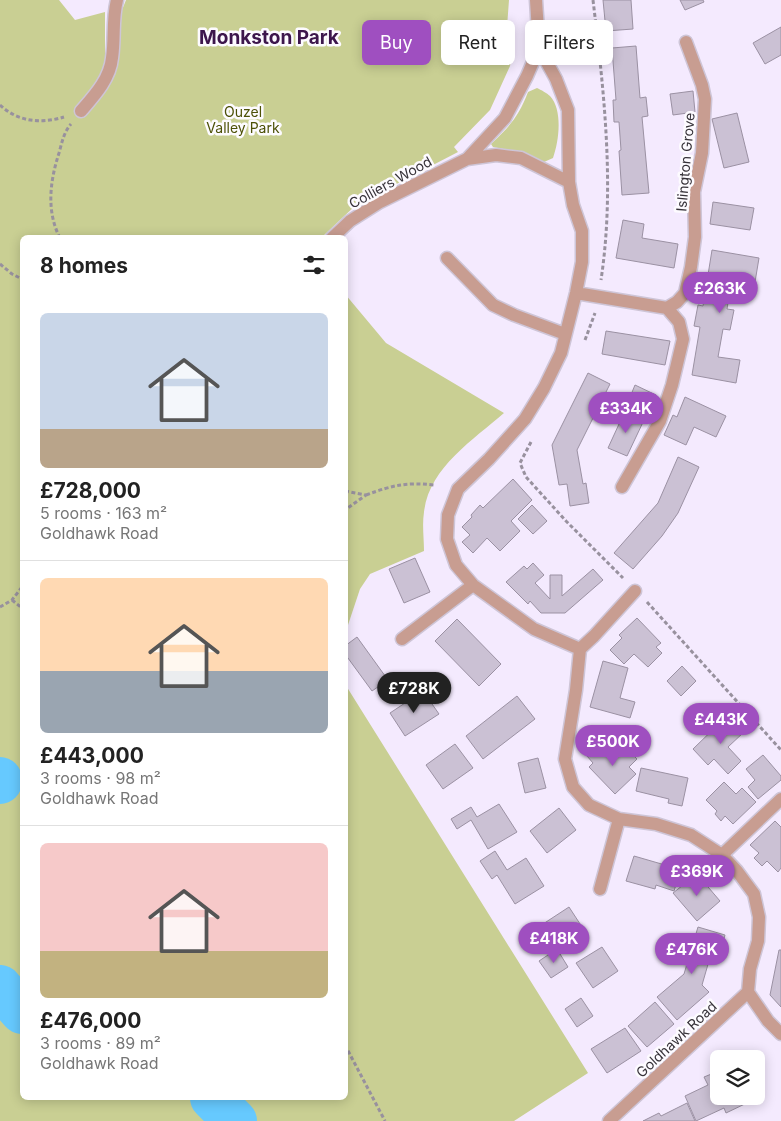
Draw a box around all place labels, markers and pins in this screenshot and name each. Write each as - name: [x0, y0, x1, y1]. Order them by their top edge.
- pin: £263K: [685, 272, 755, 314]
- pin: £334K: [591, 392, 661, 434]
- pin: £728K: [379, 672, 449, 714]
- pin: £443K: [686, 702, 756, 745]
- pin: £500K: [578, 724, 648, 767]
- pin: £369K: [662, 854, 732, 897]
- pin: £418K: [519, 922, 589, 964]
- pin: £476K: [657, 932, 727, 975]

